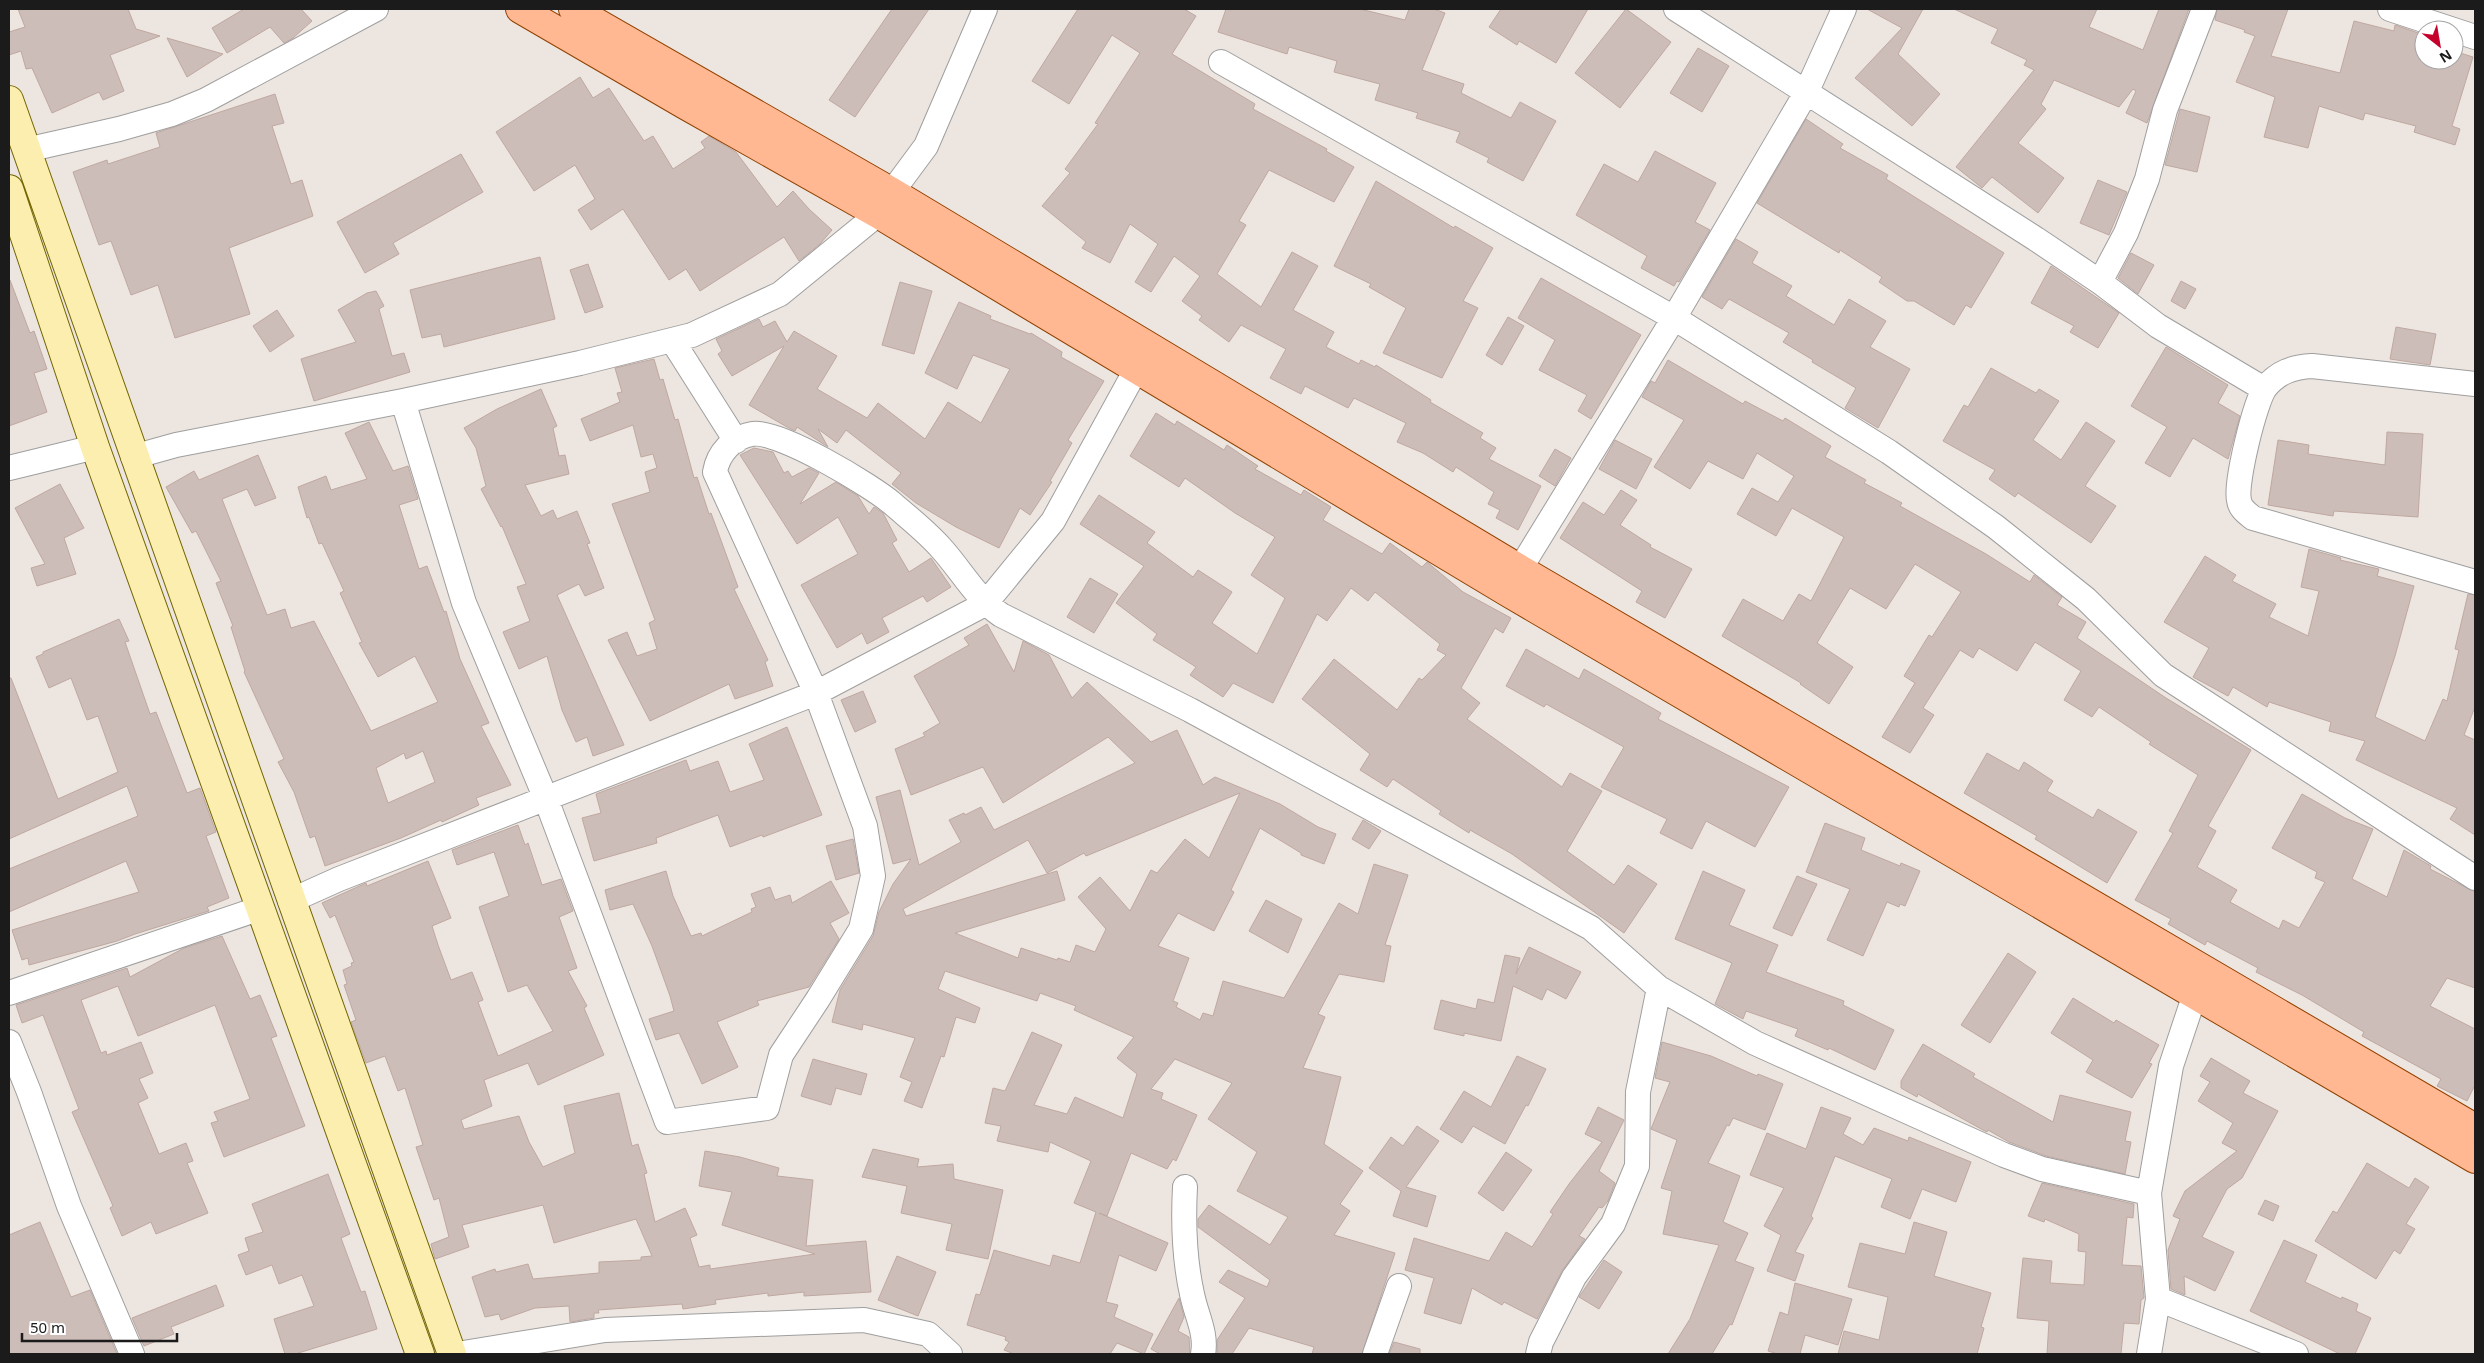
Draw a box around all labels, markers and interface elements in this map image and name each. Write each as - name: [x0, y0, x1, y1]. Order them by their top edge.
- north arrow: [2414, 20, 2464, 70]
- text: N: [2436, 45, 2456, 68]
- scale bar: [22, 1310, 178, 1342]
- text: 50 m: [30, 1317, 65, 1337]

